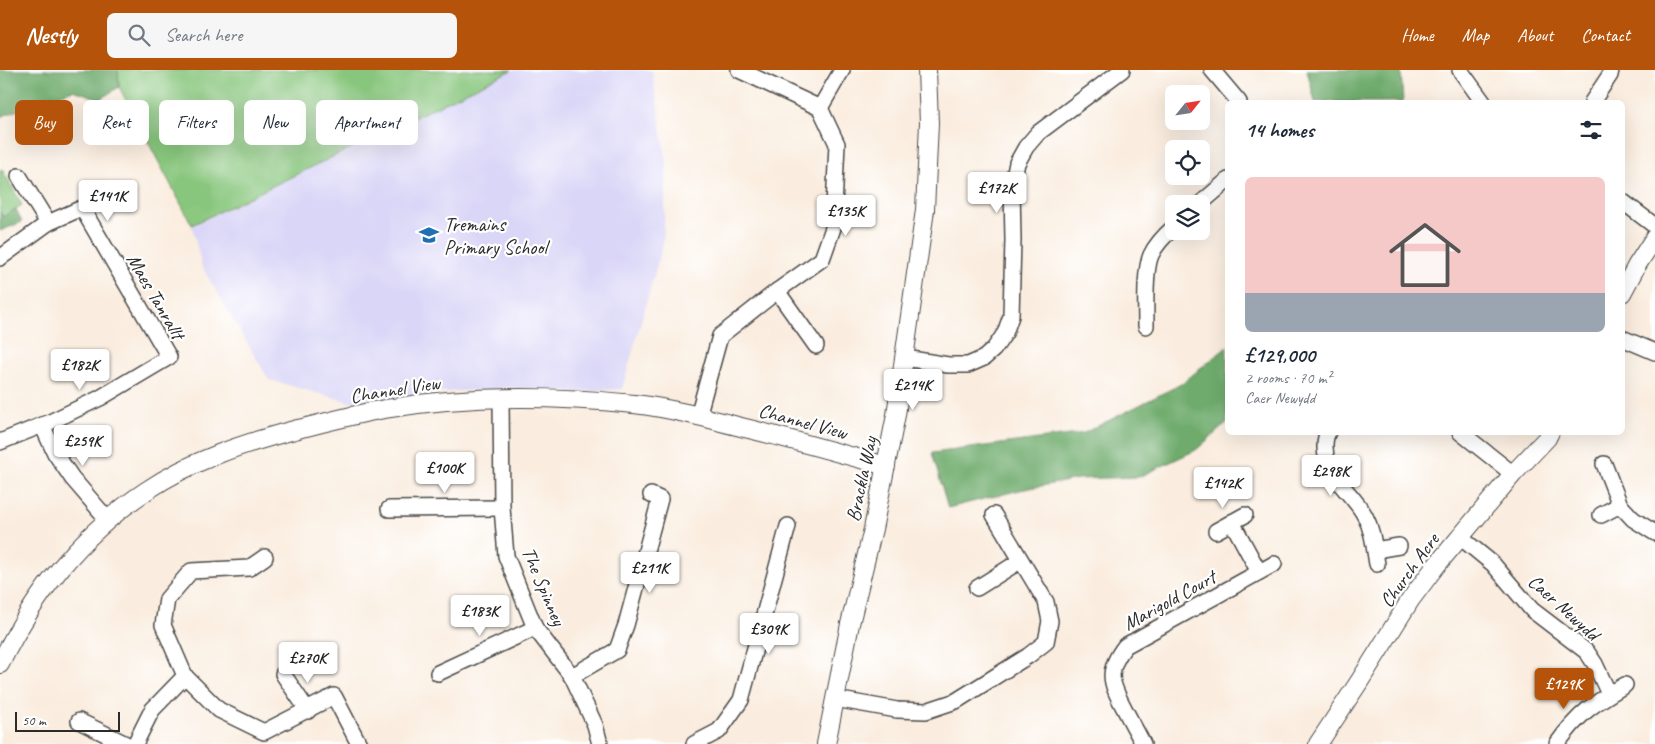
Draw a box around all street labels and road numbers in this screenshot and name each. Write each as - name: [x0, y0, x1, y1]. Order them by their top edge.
- street label: Maes Tanrallt: [121, 249, 192, 347]
- street label: Channel View: [348, 370, 443, 409]
- street label: Channel View: [756, 398, 851, 446]
- street label: Brackla Way: [840, 433, 883, 524]
- street label: Church Acre: [1374, 527, 1446, 612]
- street label: The Spinney: [516, 543, 572, 630]
- street label: Marigold Court: [1119, 563, 1223, 636]
- street label: Caer Newydd: [1523, 569, 1607, 648]

